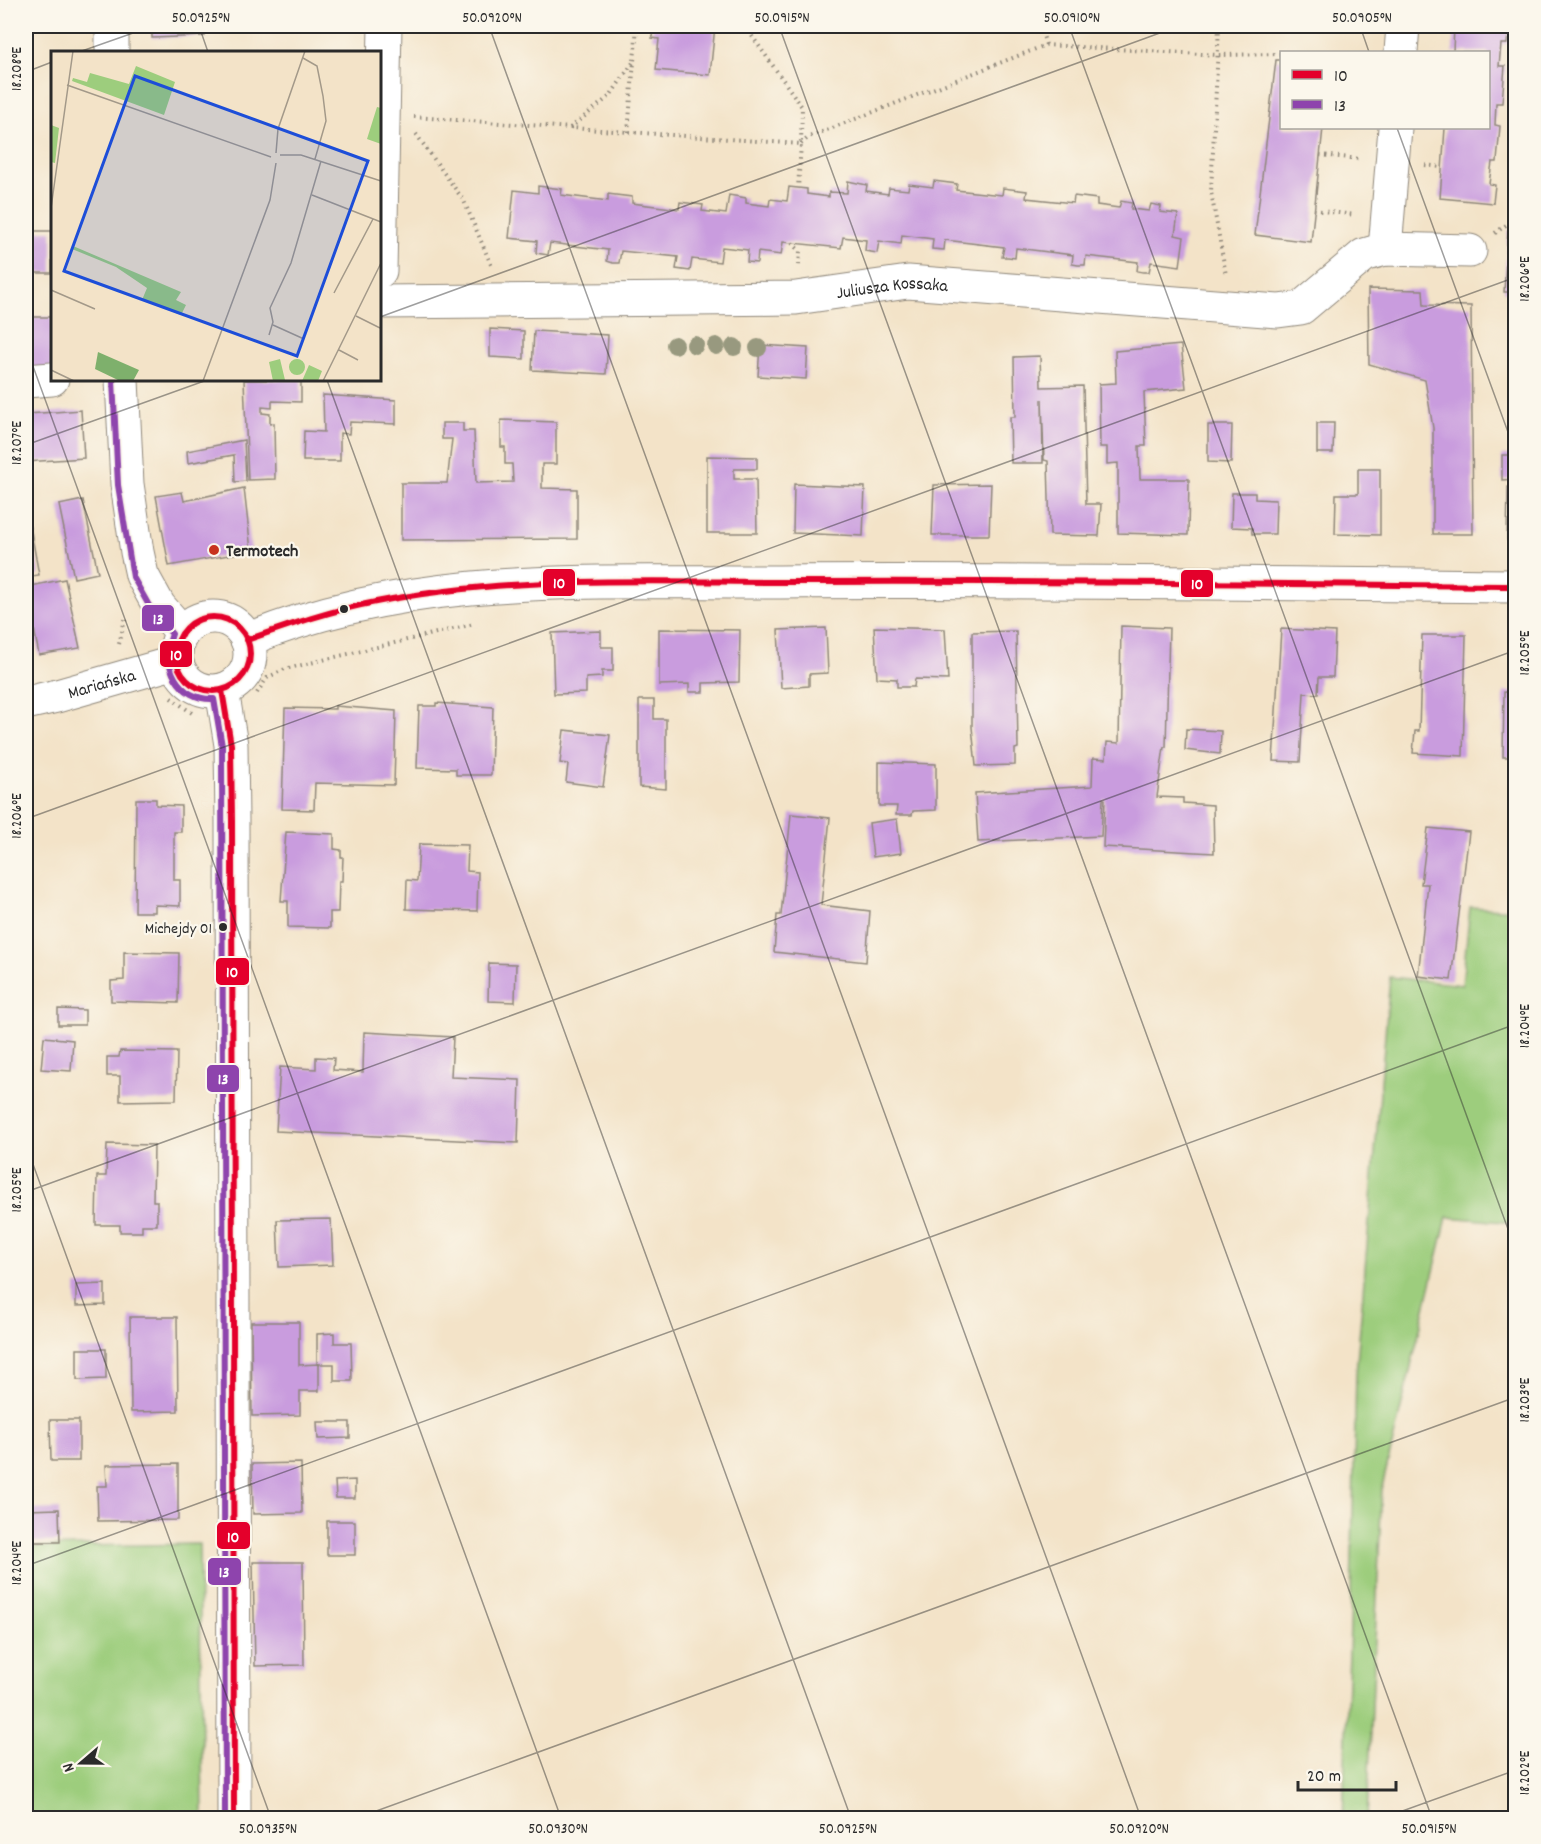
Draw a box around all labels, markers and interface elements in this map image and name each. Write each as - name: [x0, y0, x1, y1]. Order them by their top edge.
- text: 50.0925°N: [172, 8, 230, 30]
- text: 50.0920°N: [462, 8, 522, 30]
- text: 50.0915°N: [754, 8, 810, 30]
- text: 50.0910°N: [1044, 8, 1100, 30]
- text: 50.0905°N: [1332, 8, 1392, 30]
- text: 18.208°E: [7, 47, 29, 91]
- inset map: [51, 51, 381, 381]
- legend: [1280, 51, 1490, 129]
- text: 10: [1334, 65, 1348, 90]
- text: 13: [1334, 95, 1346, 120]
- text: 18.206°E: [1515, 256, 1537, 302]
- street label: Juliusza Kossaka: [835, 272, 949, 307]
- text: 18.207°E: [7, 421, 29, 465]
- place label: Termotech: [226, 540, 298, 565]
- marker: Termotech: [207, 543, 221, 557]
- line badge: 10: [542, 568, 576, 597]
- line badge: 10: [1180, 569, 1214, 598]
- text: 10: [553, 573, 565, 596]
- text: 10: [1191, 574, 1203, 597]
- unlabelled marker: [338, 603, 350, 615]
- line badge: 13: [141, 604, 175, 632]
- text: 13: [153, 609, 163, 632]
- text: 18.205°E: [1515, 630, 1537, 676]
- line badge: 10: [159, 640, 193, 668]
- text: 10: [170, 645, 182, 668]
- street label: Mariańska: [65, 664, 139, 707]
- text: 18.206°E: [7, 793, 29, 839]
- place label: Michejdy 01: [145, 918, 212, 941]
- marker: Michejdy 01: [217, 921, 229, 933]
- line badge: 10: [215, 957, 250, 986]
- text: 10: [226, 962, 238, 985]
- text: 18.204°E: [1515, 1004, 1537, 1048]
- line badge: 13: [206, 1064, 240, 1093]
- text: 13: [218, 1069, 228, 1092]
- text: 18.205°E: [7, 1167, 29, 1213]
- text: 18.203°E: [1515, 1377, 1537, 1422]
- line badge: 10: [216, 1521, 251, 1550]
- text: 10: [227, 1527, 239, 1550]
- text: 18.204°E: [7, 1541, 29, 1585]
- line badge: 13: [207, 1557, 242, 1586]
- text: 13: [219, 1562, 229, 1585]
- north arrow: [51, 1733, 111, 1793]
- text: 18.202°E: [1515, 1750, 1537, 1795]
- scale bar: [1298, 1754, 1396, 1792]
- text: N: [57, 1760, 81, 1775]
- text: 20 m: [1307, 1765, 1341, 1790]
- text: 50.0935°N: [239, 1819, 297, 1841]
- text: 50.0930°N: [528, 1819, 588, 1841]
- text: 50.0925°N: [819, 1819, 877, 1841]
- text: 50.0920°N: [1109, 1819, 1169, 1841]
- text: 50.0915°N: [1401, 1819, 1457, 1841]

